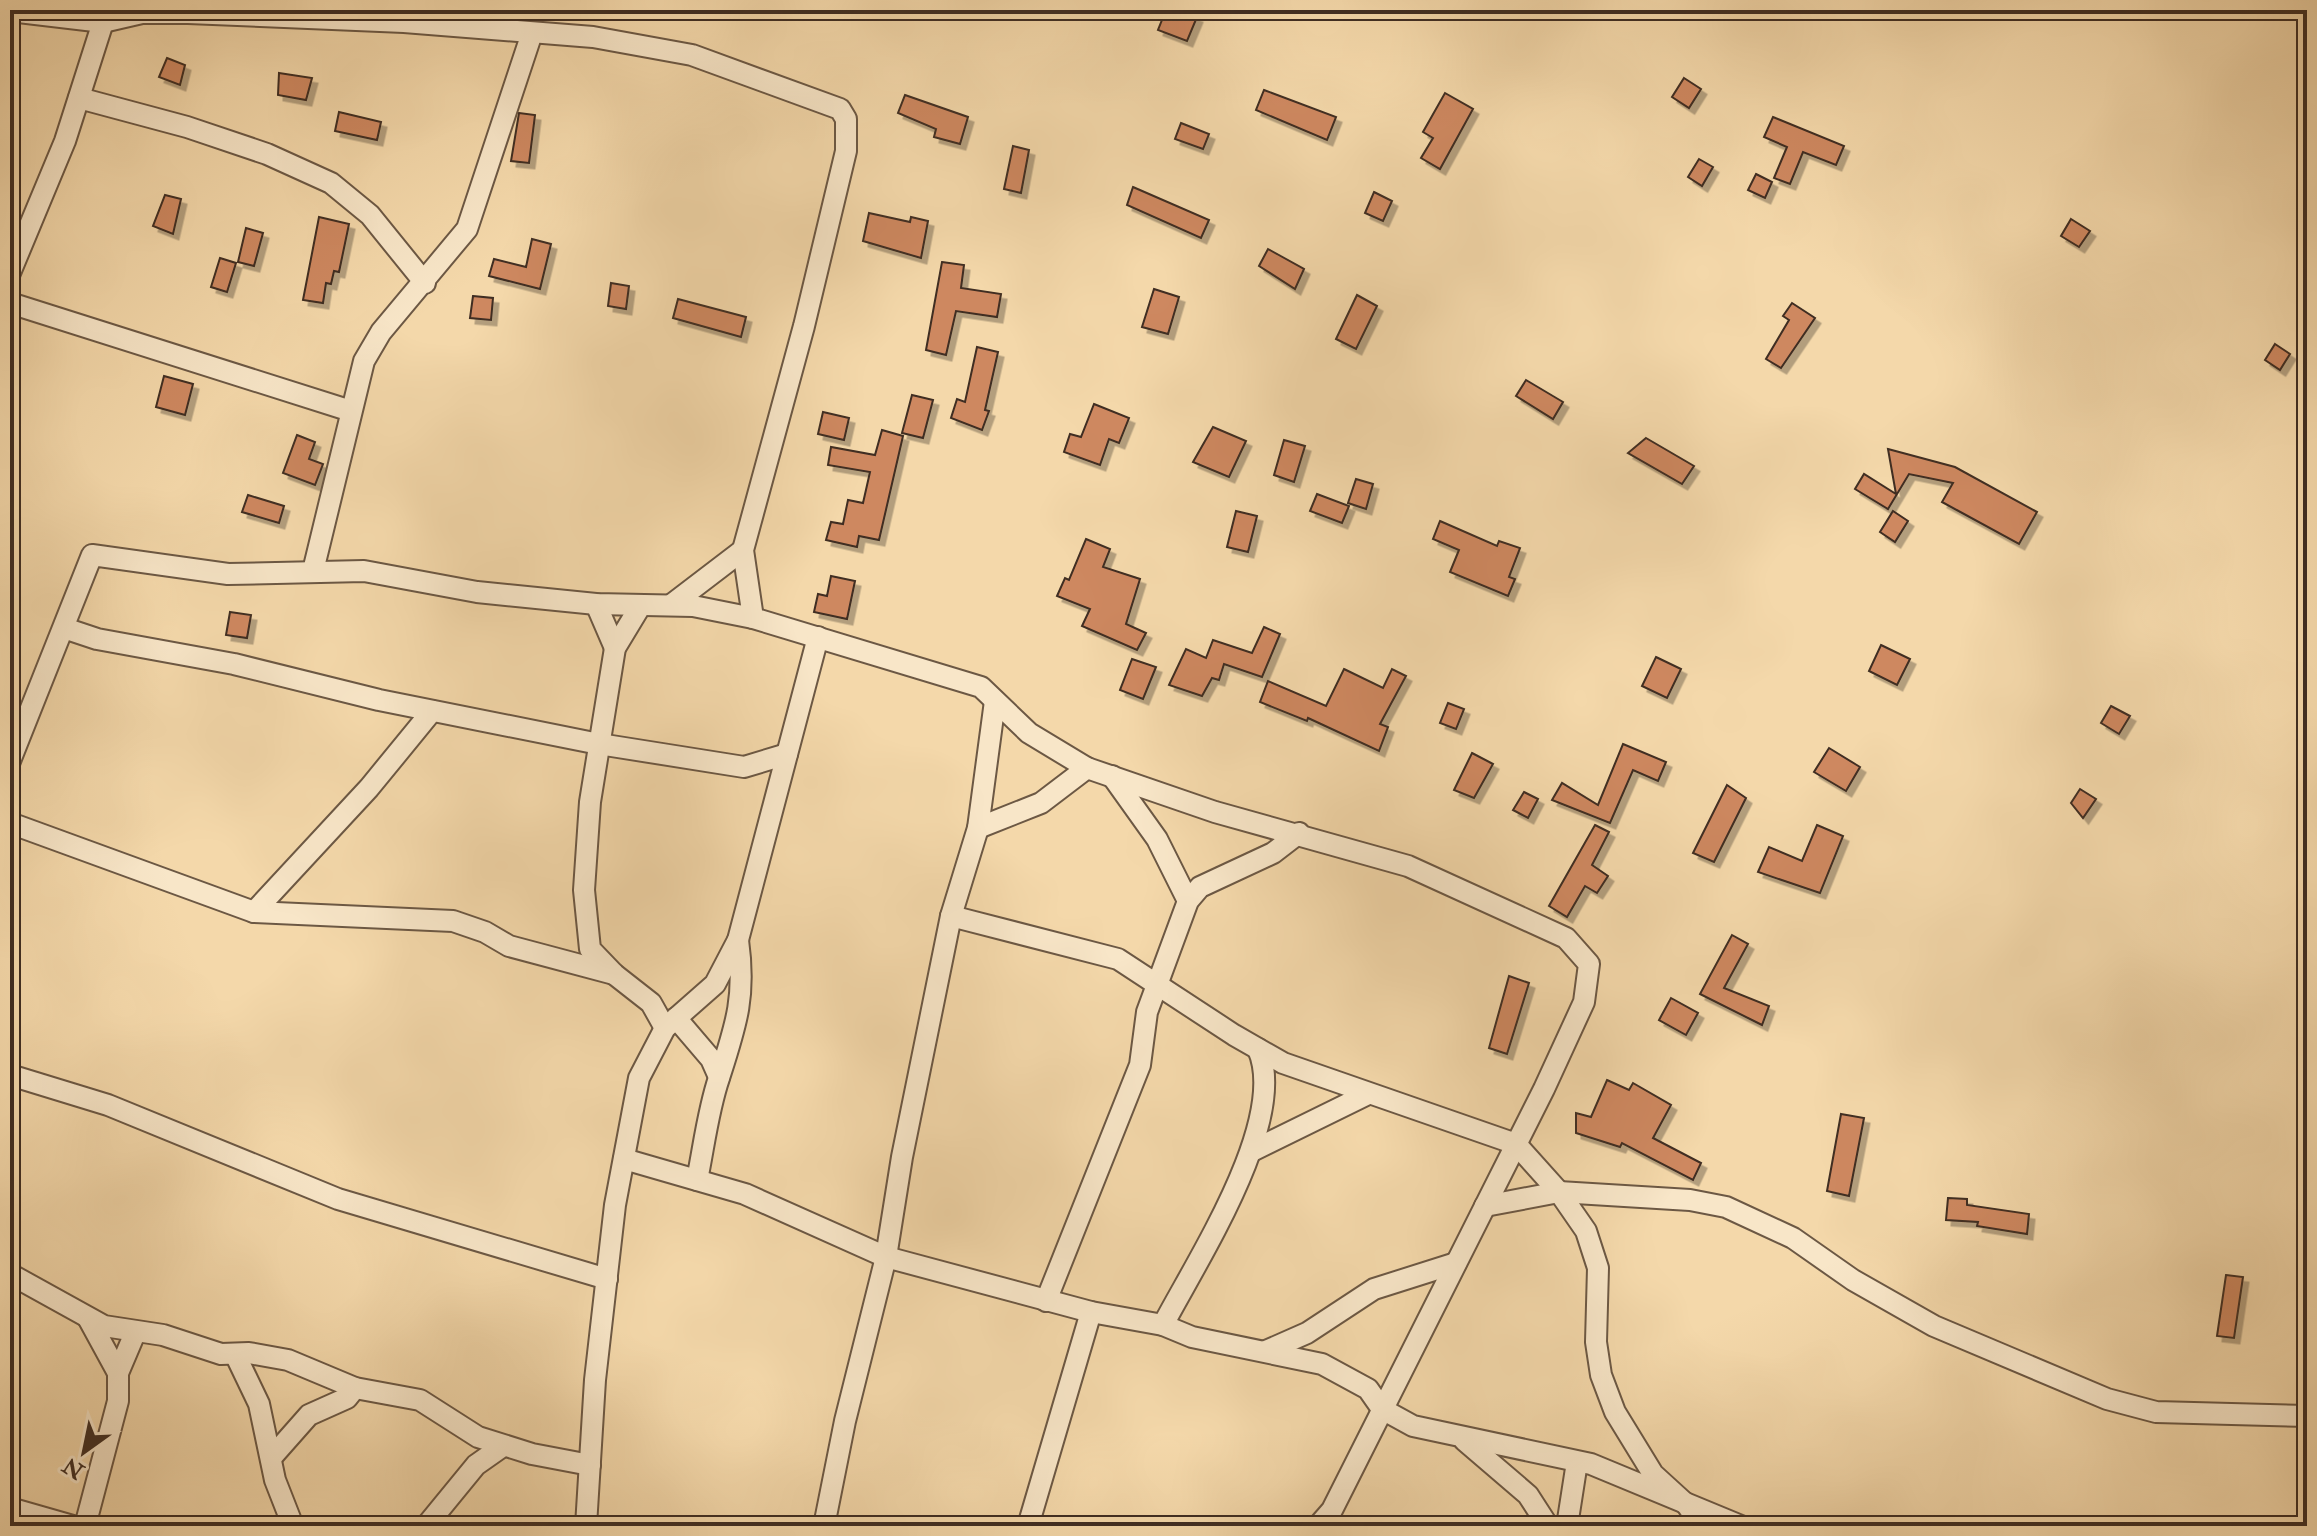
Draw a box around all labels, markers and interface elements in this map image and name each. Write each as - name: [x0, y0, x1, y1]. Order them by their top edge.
- north arrow: [44, 1412, 124, 1492]
- text: N: [58, 1451, 90, 1486]

